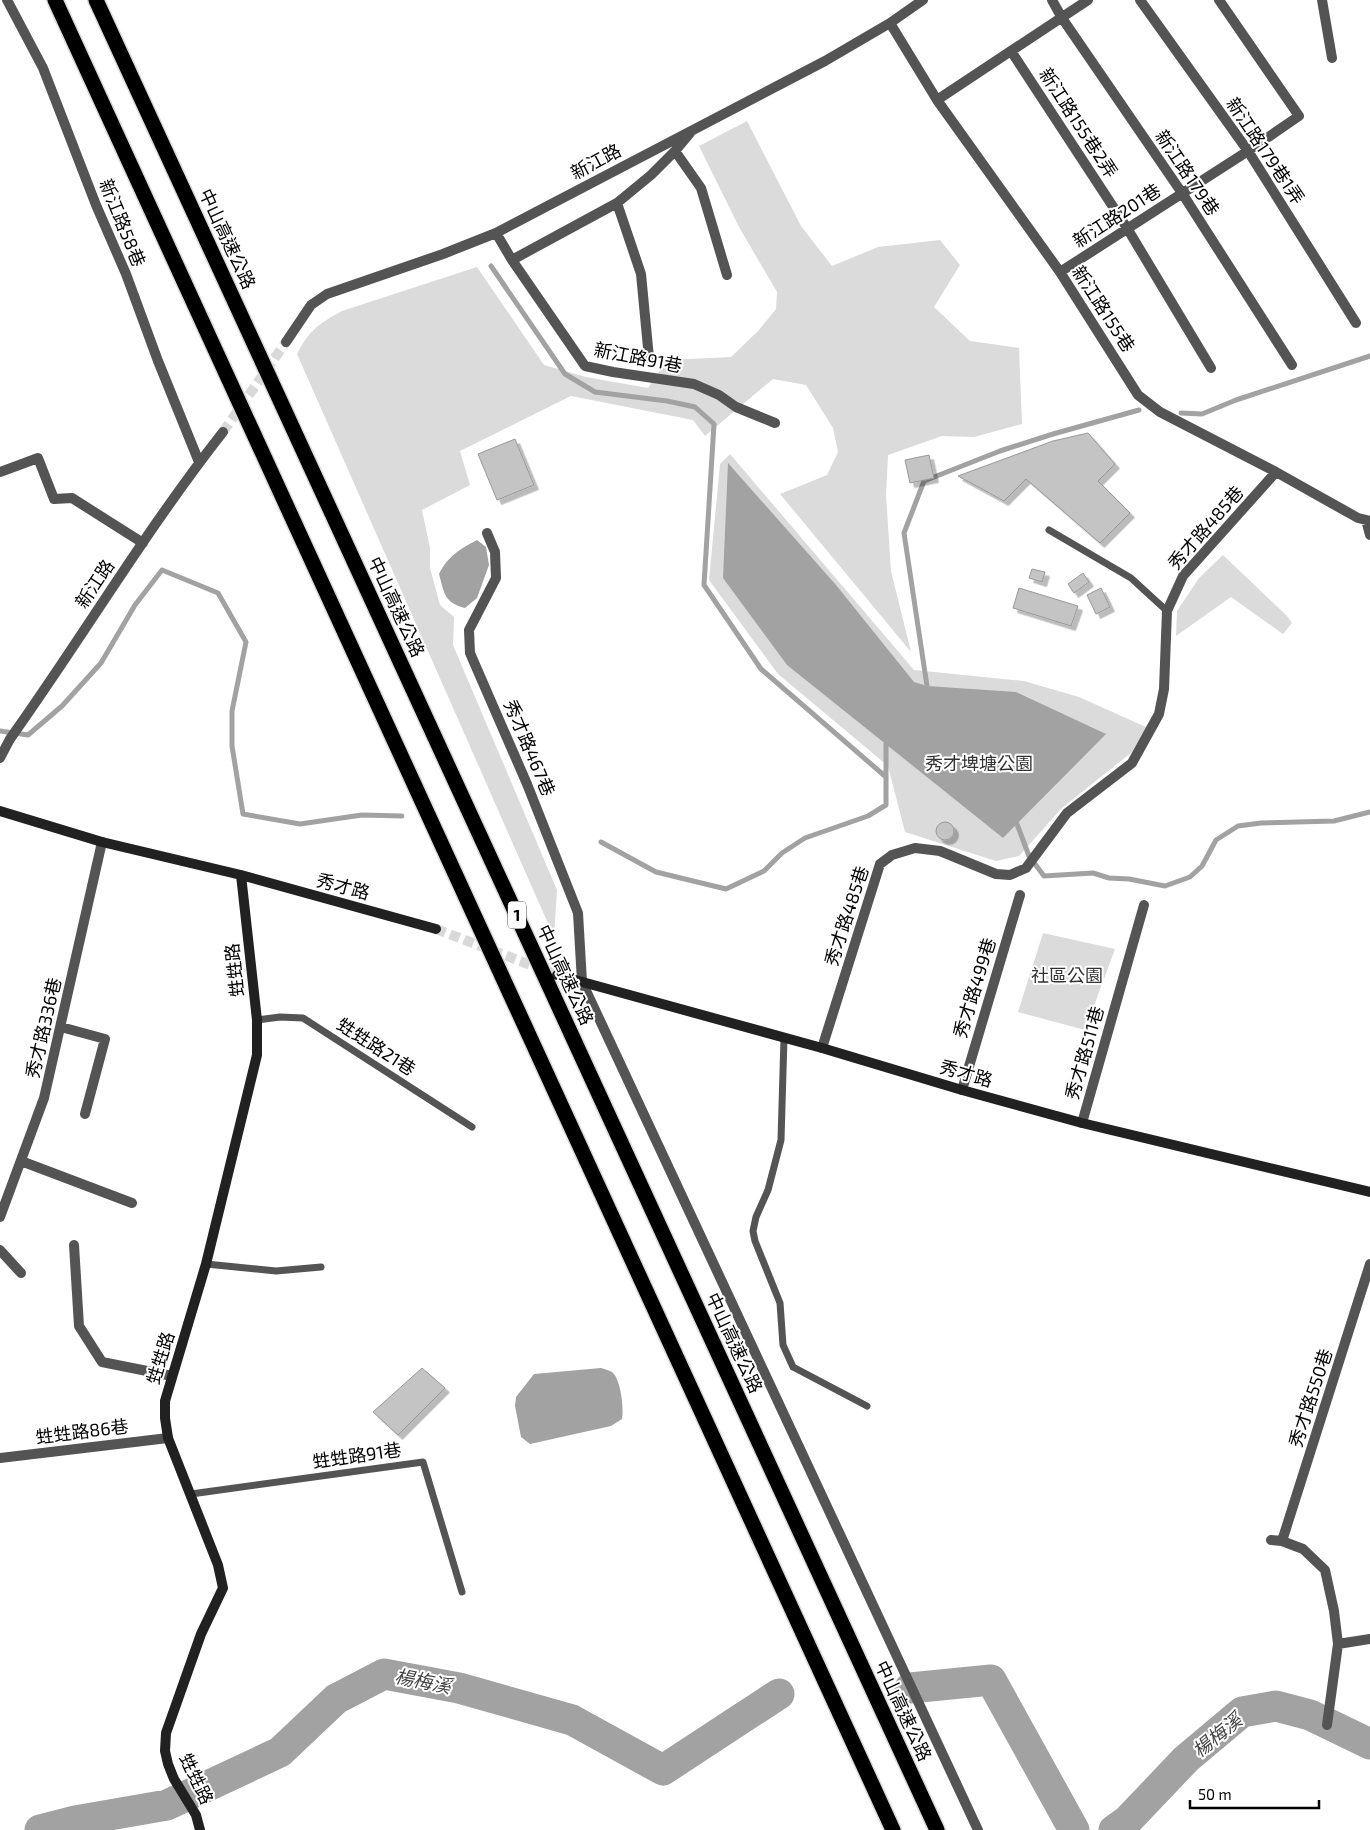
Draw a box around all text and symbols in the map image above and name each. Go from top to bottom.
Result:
street label: 新江路155巷2弄 [1035,63,1123,182]
street label: 新江路179巷1弄 [1222,93,1310,208]
street label: 新江路179巷 [1151,125,1225,219]
street label: 新江路 [567,139,625,184]
street label: 新江路58巷 [95,176,150,270]
street label: 新江路201巷 [1068,179,1164,252]
street label: 中山高速公路 [195,185,261,292]
street label: 新江路155巷 [1068,261,1140,356]
street label: 新江路91巷 [592,338,684,376]
street label: 秀才路485巷 [1163,481,1248,574]
street label: 中山高速公路 [364,553,430,660]
street label: 新江路 [70,555,118,612]
street label: 秀才路467巷 [500,696,560,799]
park label: 秀才埤塘公園 [925,752,1033,774]
street label: 秀才路485巷 [820,863,873,968]
street label: 秀才路 [314,868,372,904]
road number: 1 [508,902,526,928]
street label: 中山高速公路 [533,921,599,1028]
street label: 秀才路499巷 [948,935,1000,1040]
street label: 甡甡路 [220,942,248,998]
park label: 社區公園 [1031,964,1103,986]
street label: 秀才路336巷 [21,975,65,1080]
street label: 秀才路511巷 [1060,1004,1108,1102]
street label: 甡甡路21巷 [333,1013,420,1080]
street label: 秀才路 [937,1055,995,1091]
street label: 中山高速公路 [702,1289,768,1396]
street label: 甡甡路 [142,1329,178,1387]
street label: 秀才路550巷 [1284,1346,1336,1450]
street label: 甡甡路86巷 [34,1414,129,1448]
street label: 甡甡路91巷 [311,1438,403,1472]
street label: 中山高速公路 [871,1657,937,1764]
water label: 楊梅溪 [393,1664,456,1698]
water label: 楊梅溪 [1187,1706,1248,1761]
street label: 甡甡路 [175,1749,219,1808]
scale bar [1190,1778,1319,1810]
text: 50 m [1198,1785,1232,1803]

